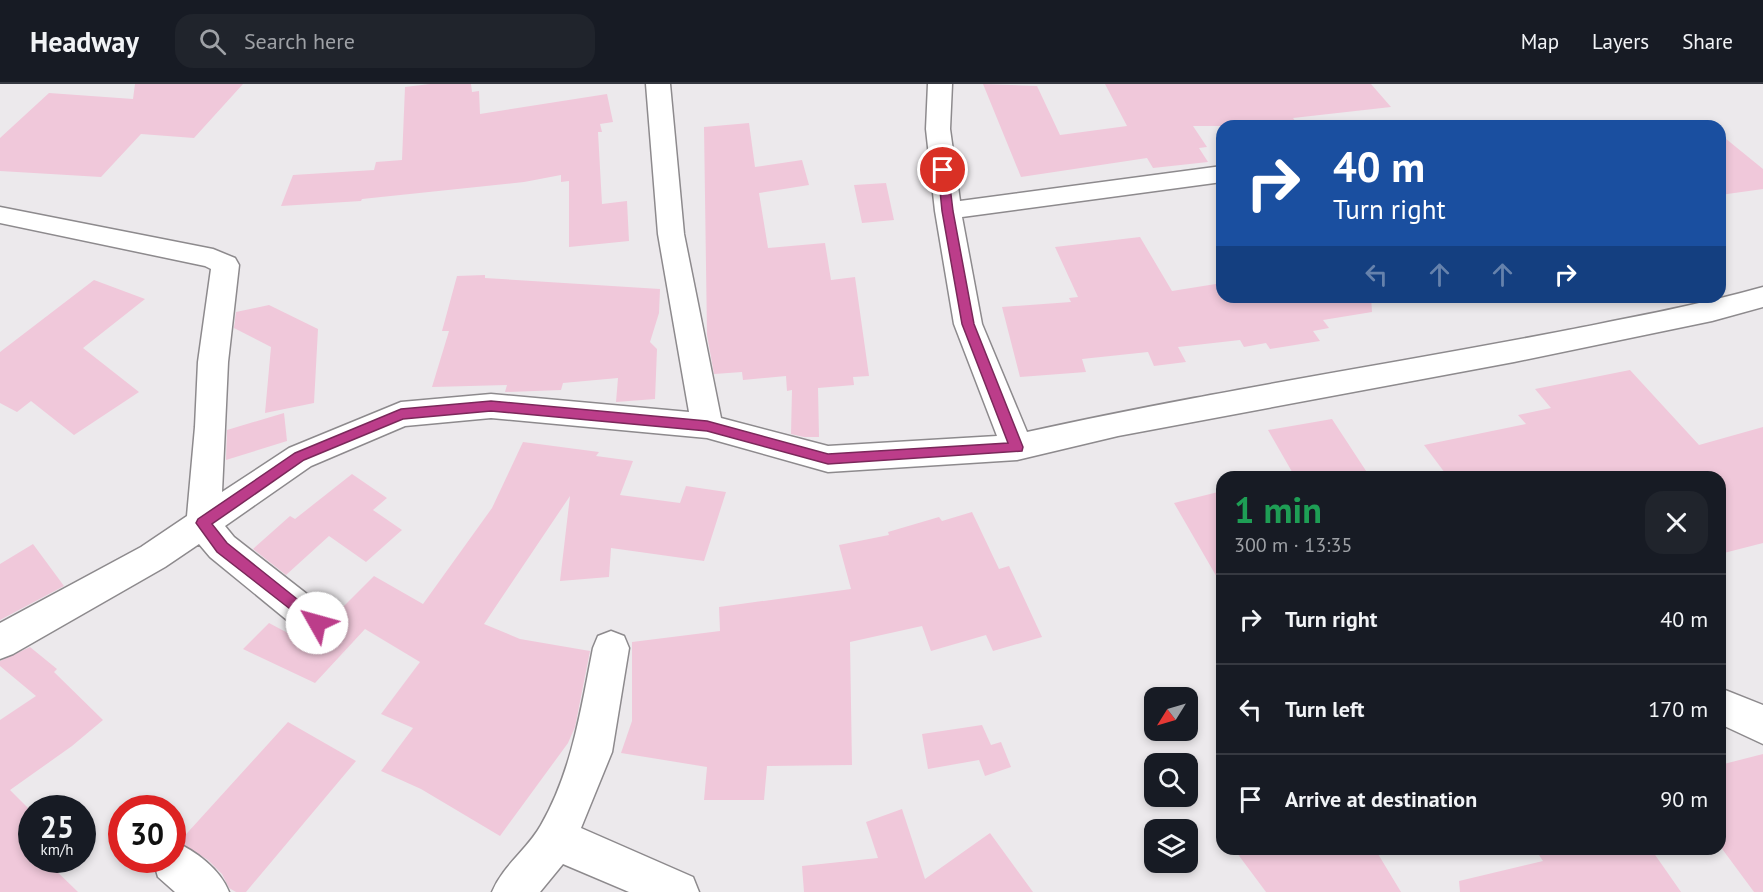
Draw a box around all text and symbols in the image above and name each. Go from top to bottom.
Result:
search box [175,14,595,68]
text: Headway [30,23,139,60]
icon: search [196,25,229,58]
text: Search here [244,27,355,55]
text: Map [1521,28,1559,55]
text: Layers [1592,28,1649,55]
text: Share [1682,28,1733,55]
text: 40 m [1333,139,1425,194]
pin [917,144,968,195]
icon: right [1234,144,1312,222]
icon: arrive [926,153,959,186]
text: Turn right [1333,192,1446,226]
icon: left [1360,258,1393,291]
icon: ahead [1423,258,1456,291]
icon: ahead [1486,258,1519,291]
icon: right [1549,258,1582,291]
text: 1 min [1234,486,1322,533]
button: close [1645,491,1708,554]
text: 300 m · 13:35 [1234,532,1352,558]
position arrow [285,591,349,655]
icon: right [1234,603,1267,636]
text: Turn right [1285,605,1377,633]
text: 40 m [1660,605,1708,633]
north arrow [1144,687,1198,741]
map controls [1144,687,1198,873]
icon: left [1234,693,1267,726]
text: Turn left [1285,695,1365,723]
text: 170 m [1648,695,1708,723]
button: search [1144,753,1198,807]
icon: arrive [1234,783,1267,816]
text: Arrive at destination [1285,785,1477,813]
text: 90 m [1660,785,1708,813]
speed limit sign: 30 [108,795,186,873]
text: 25 [40,807,74,846]
button: layers [1144,819,1198,873]
text: km/h [41,840,73,859]

